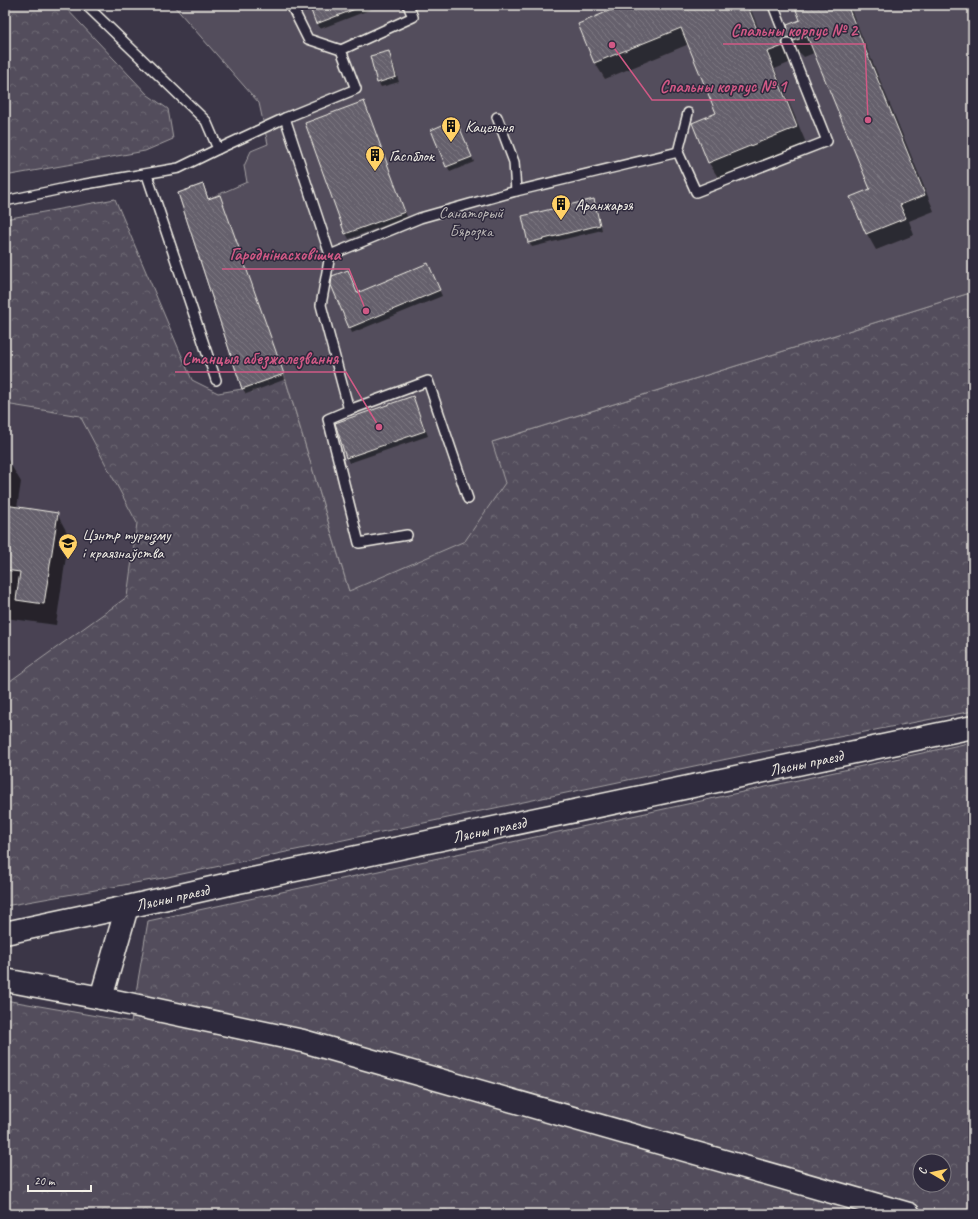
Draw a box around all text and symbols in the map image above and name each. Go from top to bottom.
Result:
callout: Спальны корпус № 2 [723,15,865,44]
text: Спальны корпус № 2 [731,20,859,41]
callout: Спальны корпус № 1 [652,71,795,100]
text: Спальны корпус № 1 [660,76,789,97]
building icon: Кацельня [440,115,462,143]
place label: Кацельня [465,117,514,137]
building icon: Гаспблок [364,144,386,172]
place label: Гаспблок [389,146,435,166]
building icon: Аранжарэя [550,193,572,221]
place label: Аранжарэя [575,195,634,215]
park label: Санаторый Бярозка [439,203,504,241]
callout: Гароднінасховішча [222,240,349,269]
text: Гароднінасховішча [230,244,342,265]
callout: Станцыя абезжалезвання [175,343,346,372]
text: Станцыя абезжалезвання [182,348,339,370]
place label: Цэнтр турызму і краязнаўства [82,525,172,563]
school or university icon: Цэнтр турызму і краязнаўства [57,532,79,560]
street label: Лясны праезд [768,745,846,781]
street label: Лясны праезд [451,812,529,848]
street label: Лясны праезд [134,880,212,916]
north arrow [912,1153,952,1193]
text: С [915,1166,930,1175]
scale bar [28,1167,91,1193]
text: 20 m [34,1173,56,1189]

